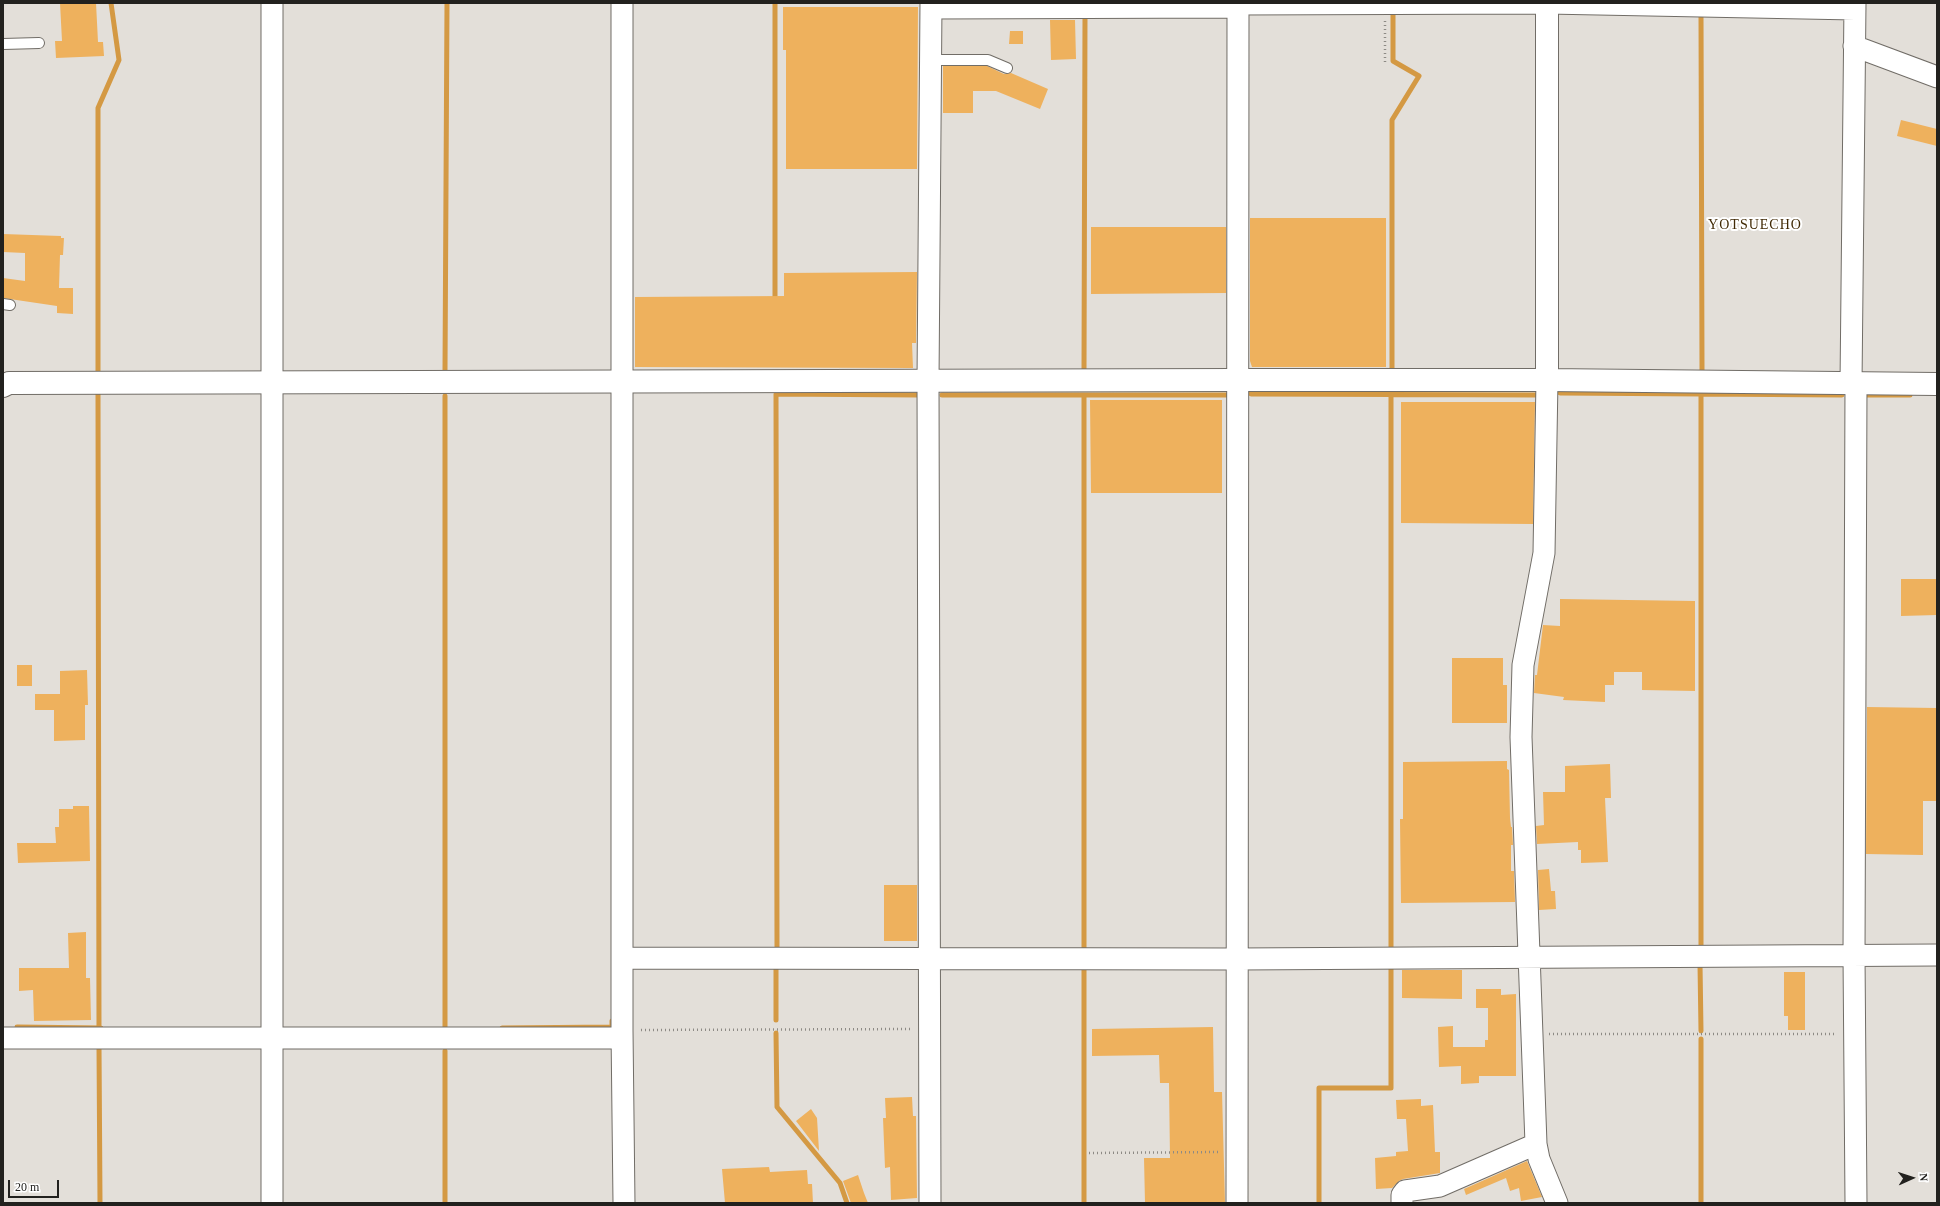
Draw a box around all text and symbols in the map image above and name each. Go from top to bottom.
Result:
district label: YOTSUECHO [1708,217,1802,233]
north arrow [1892,1158,1932,1198]
scale bar [10,1172,61,1198]
text: N [1918,1173,1930,1182]
text: 20 m [15,1180,39,1194]

